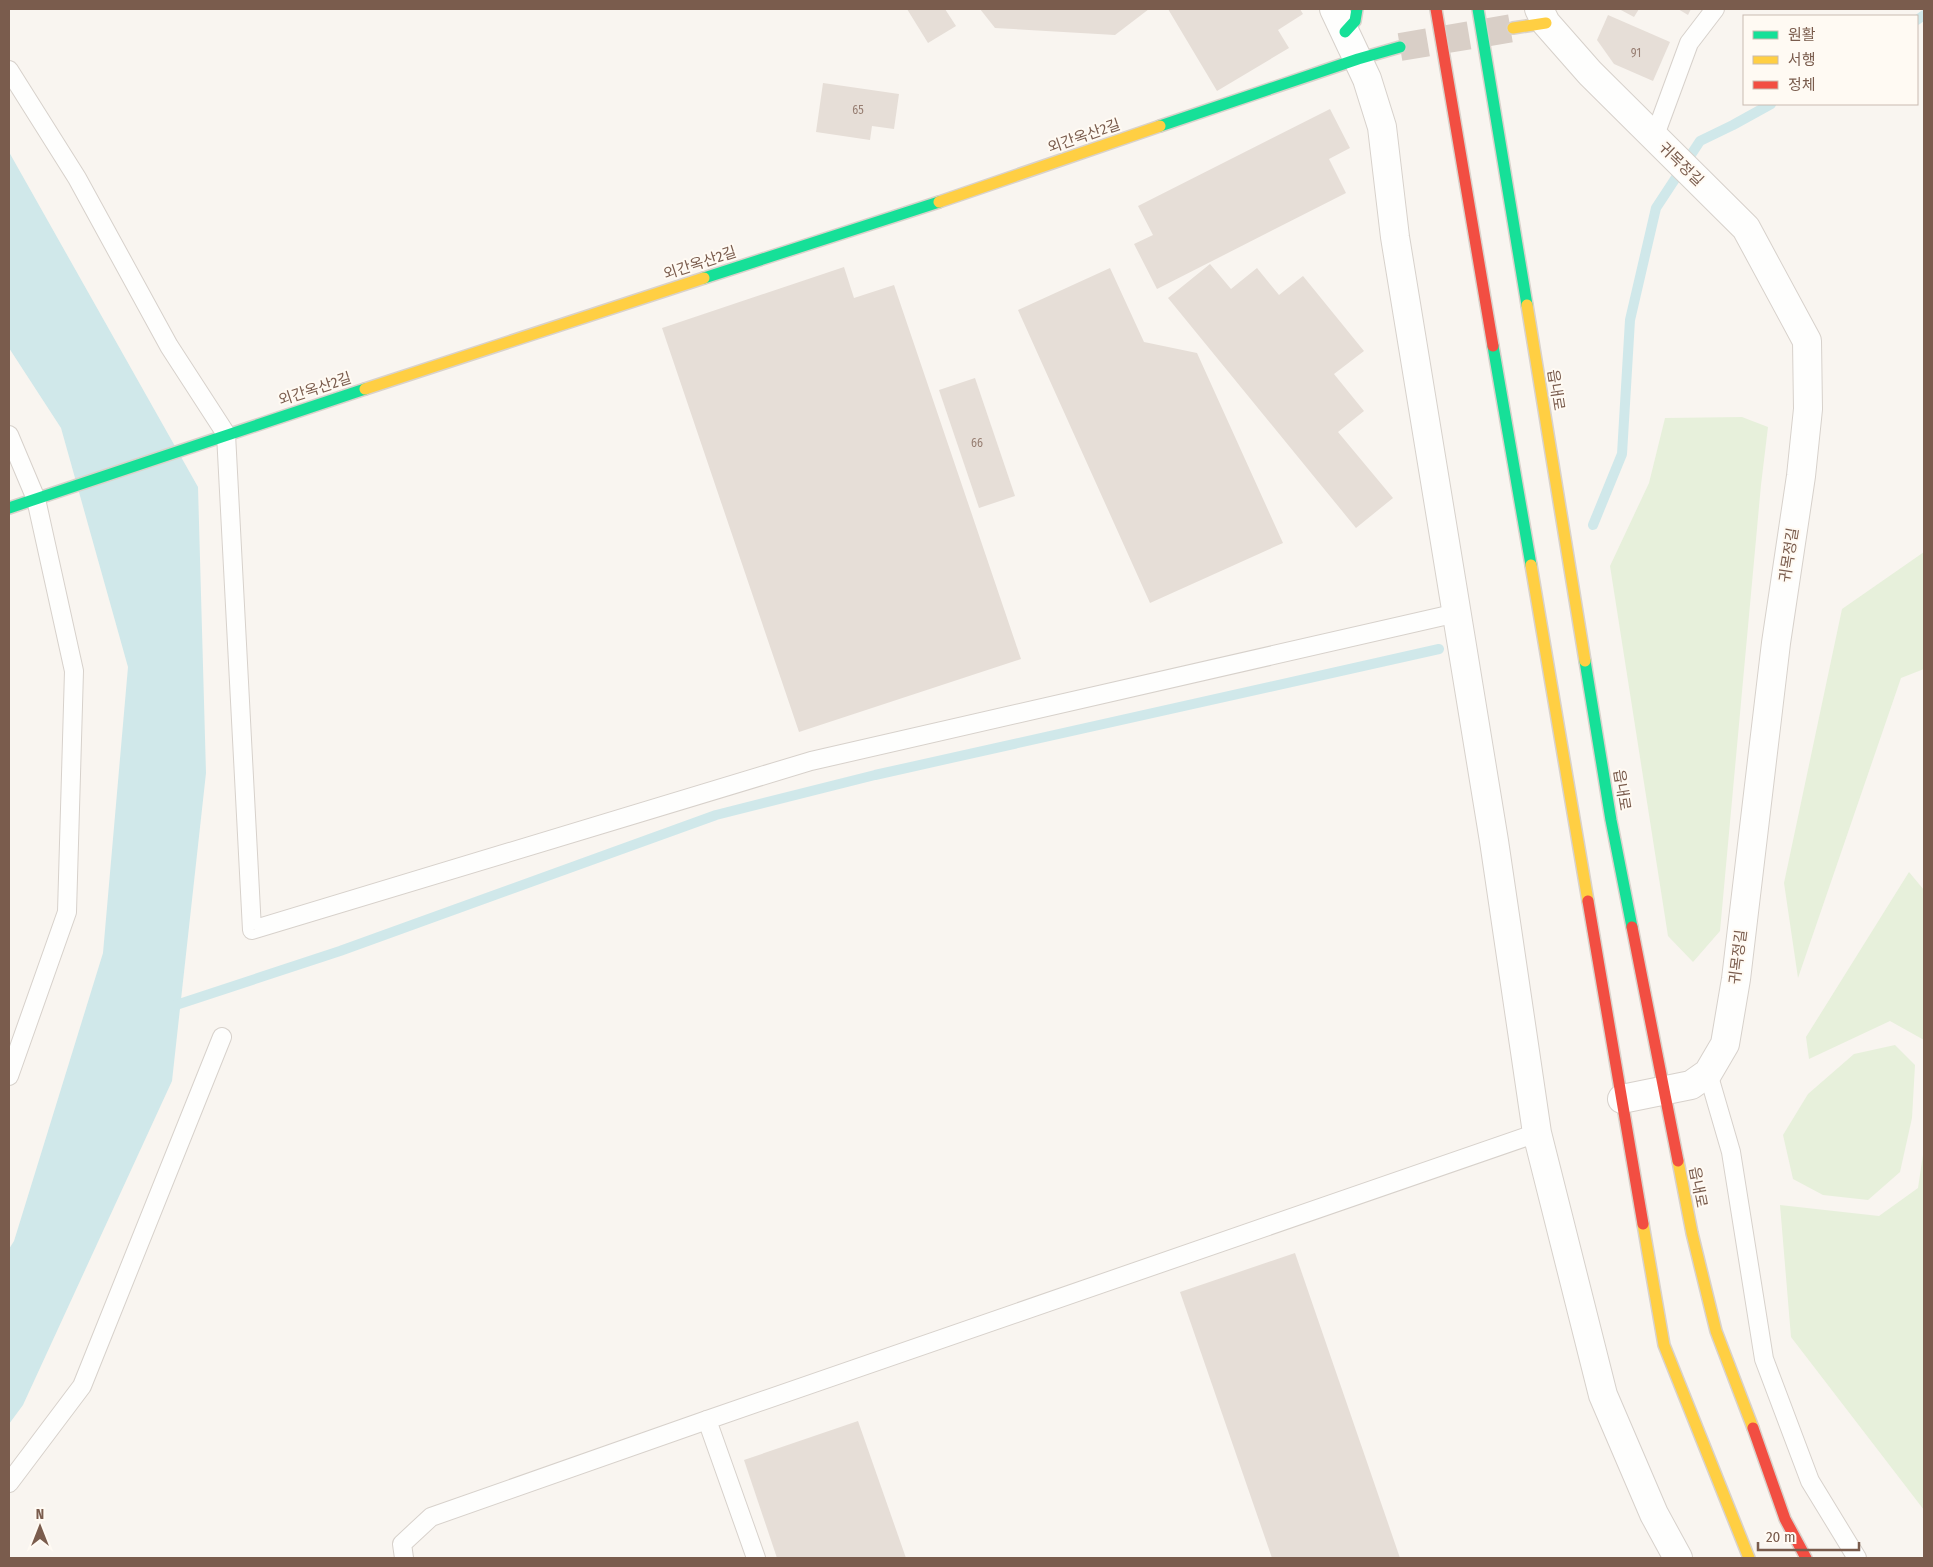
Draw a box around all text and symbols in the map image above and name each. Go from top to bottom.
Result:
legend [1743,15,1918,105]
text: 원활 [1788,26,1816,44]
house number: 91 [1631,46,1641,60]
text: 서행 [1788,51,1816,69]
text: 정체 [1788,76,1816,94]
house number: 65 [852,103,864,117]
street label: 외간옥산2길 [1045,115,1123,157]
street label: 귀목정길 [1655,138,1707,190]
street label: 외간옥산2길 [661,243,739,283]
street label: 읍내로 [1544,368,1568,412]
street label: 외간옥산2길 [276,369,354,409]
house number: 66 [971,436,983,450]
street label: 귀목정길 [1776,526,1802,584]
street label: 읍내로 [1610,768,1634,812]
street label: 귀목정길 [1726,929,1750,985]
street label: 읍내로 [1685,1165,1711,1209]
north arrow [15,1502,65,1552]
text: N [36,1506,44,1523]
scale bar [1758,1520,1859,1552]
text: 20 m [1766,1528,1796,1546]

